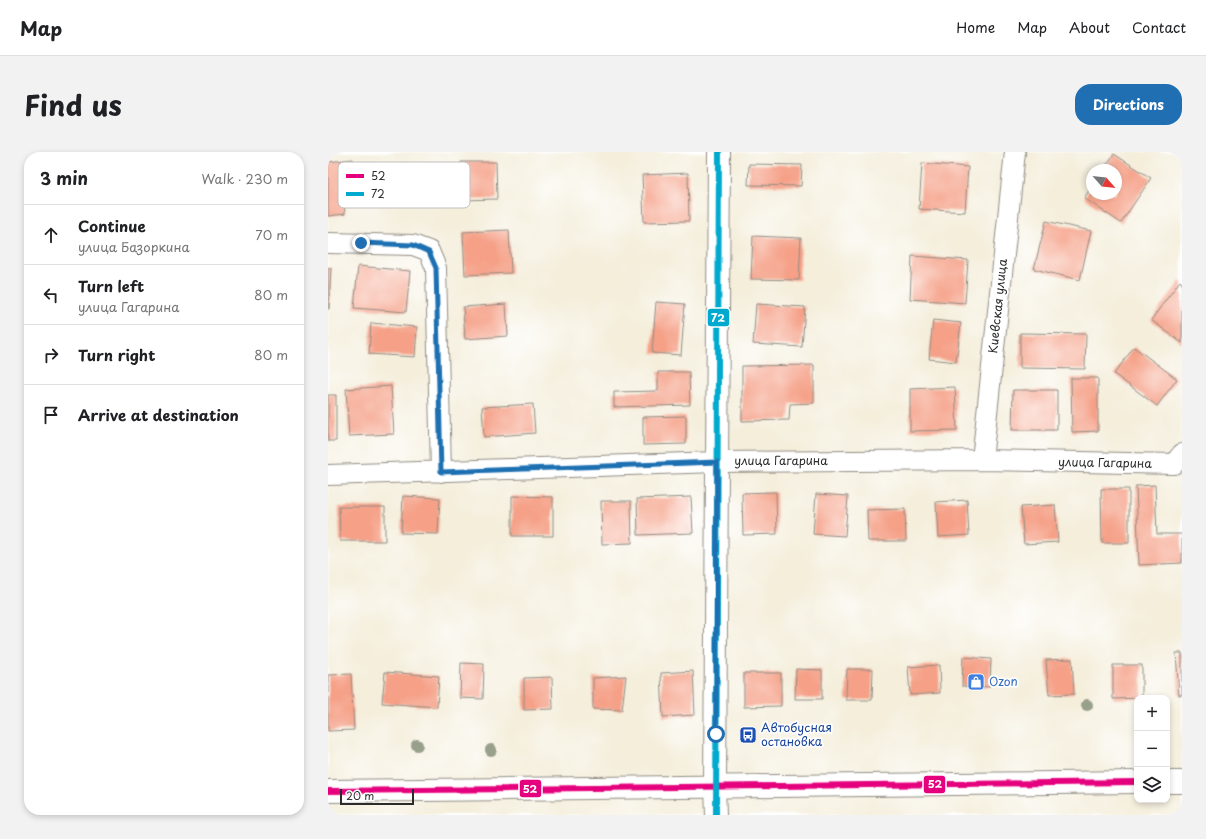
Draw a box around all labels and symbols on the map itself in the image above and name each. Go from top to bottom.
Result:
legend [338,162,470,208]
north arrow [1086,164,1122,200]
text: 52 [371,167,386,184]
text: 72 [371,185,385,202]
route end [352,234,370,252]
street label: Киевская улица [983,257,1011,354]
line badge: 72 [707,308,730,327]
text: 72 [711,309,725,326]
street label: улица Гагарина [734,451,828,469]
street label: улица Гагарина [1058,452,1152,472]
shop icon: Ozon [966,672,986,692]
place label: Ozon [989,672,1018,690]
place label: Автобусная остановка [761,718,832,750]
route start [707,725,725,743]
bus stop icon: Автобусная остановка [738,725,758,745]
line badge: 52 [923,775,946,794]
text: 52 [928,775,942,792]
line badge: 52 [519,779,542,798]
text: 52 [523,780,537,797]
scale bar [340,787,414,806]

